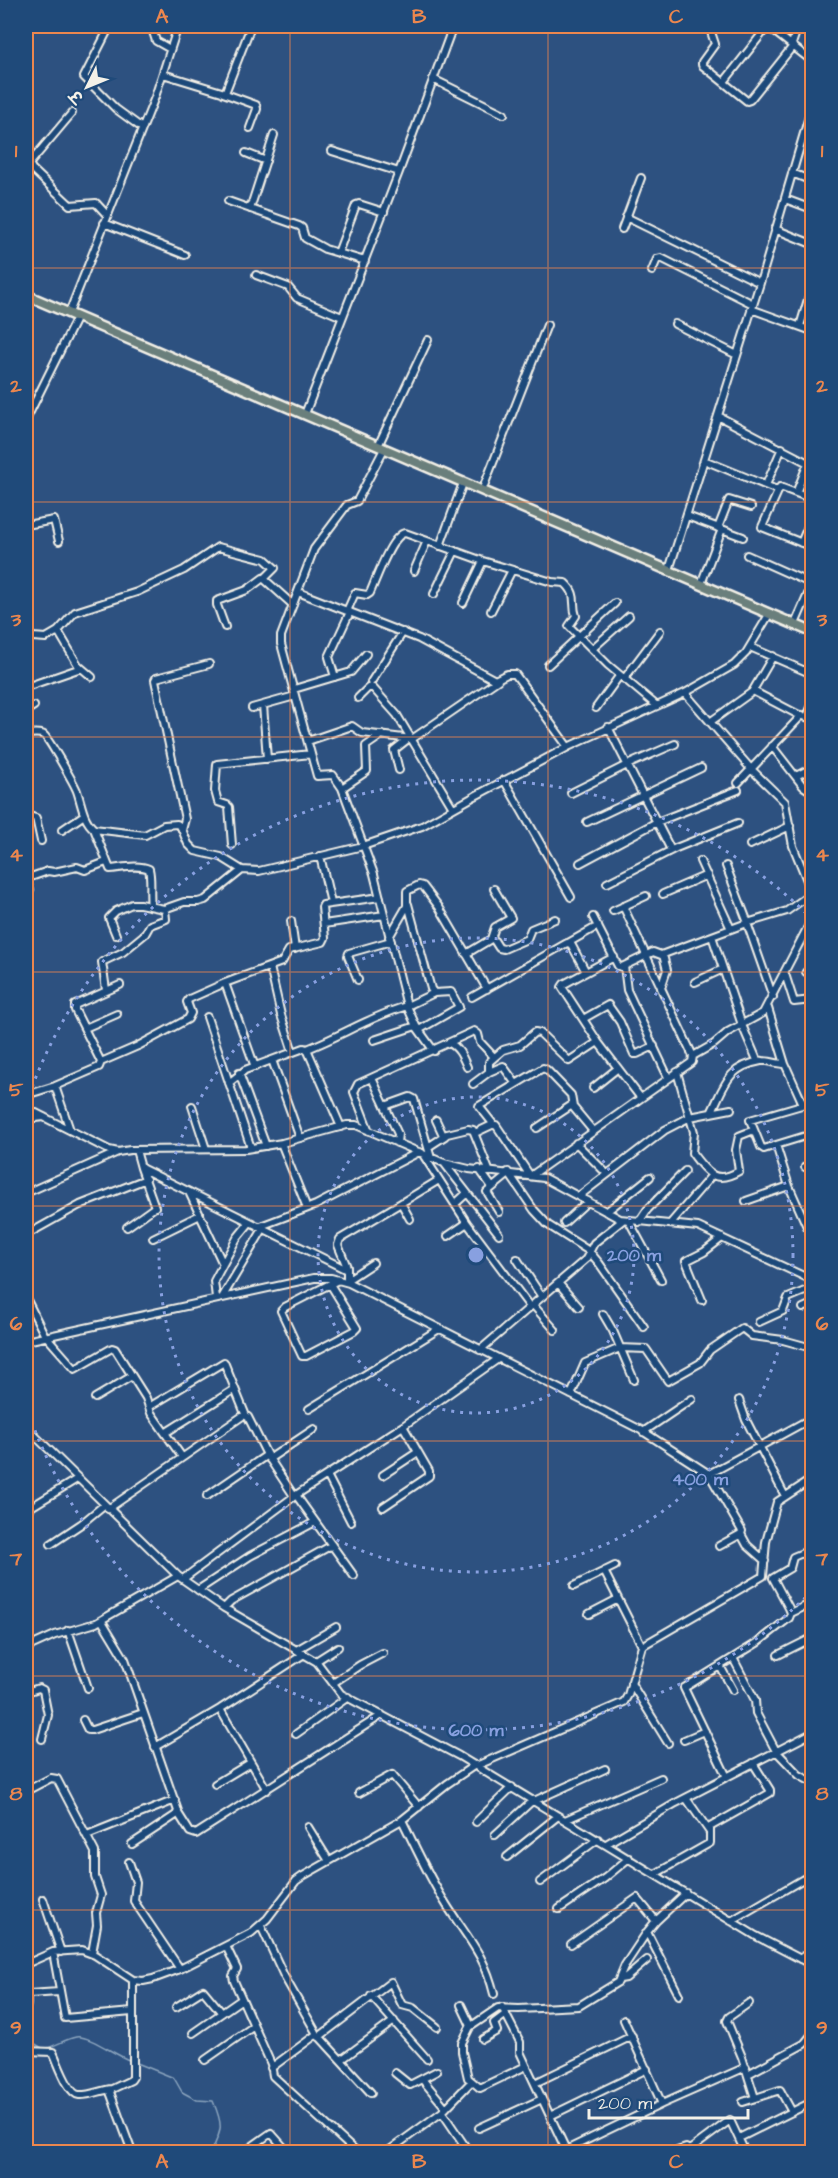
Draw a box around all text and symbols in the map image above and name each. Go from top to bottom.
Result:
text: A [156,3,169,31]
text: B [412,3,427,31]
text: C [669,3,684,31]
north arrow [57,57,117,117]
text: उ [64,84,90,109]
text: 1 [15,137,18,165]
text: 1 [821,137,824,165]
text: 2 [9,372,22,400]
text: 2 [815,372,828,400]
text: 3 [10,606,22,634]
text: 3 [816,606,828,634]
text: 4 [9,841,23,869]
text: 4 [815,841,829,869]
text: 5 [9,1076,24,1104]
text: 5 [815,1076,830,1104]
text: 200 m [606,1243,662,1268]
centre of rings [466,1245,486,1265]
text: 6 [10,1310,23,1338]
text: 6 [816,1310,829,1338]
text: 400 m [672,1467,729,1492]
text: 7 [9,1545,23,1573]
text: 7 [815,1545,829,1573]
text: 600 m [448,1718,505,1743]
text: 8 [10,1780,23,1808]
text: 8 [816,1780,829,1808]
text: 9 [10,2014,22,2042]
text: 9 [816,2014,828,2042]
scale bar [589,2082,748,2120]
text: 200 m [598,2091,652,2116]
text: A [156,2148,169,2176]
text: B [412,2148,427,2176]
text: C [669,2148,684,2176]

